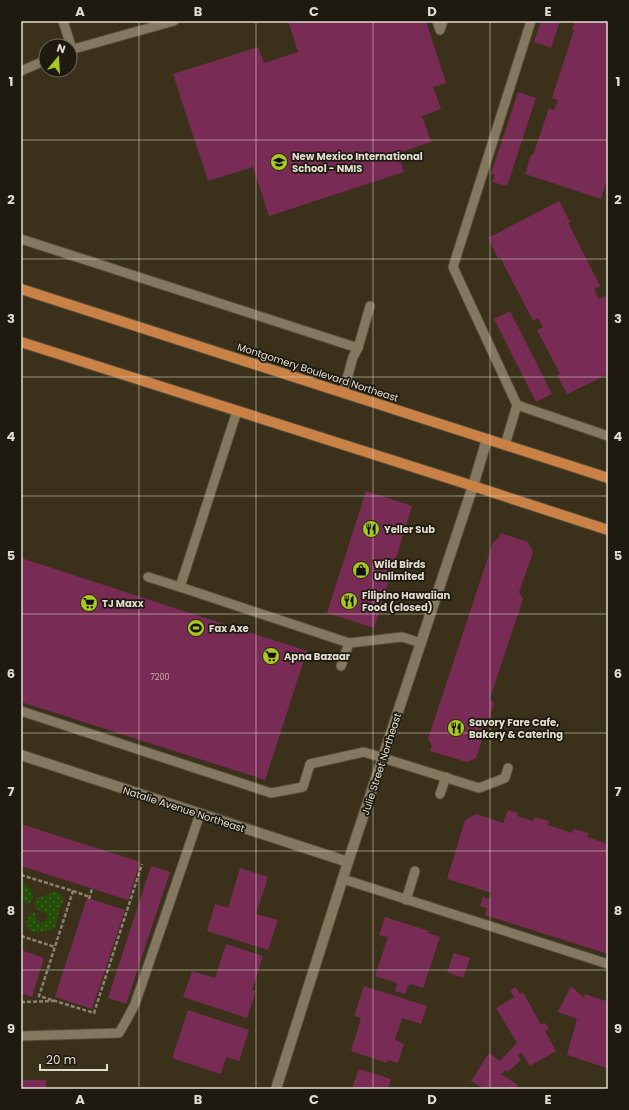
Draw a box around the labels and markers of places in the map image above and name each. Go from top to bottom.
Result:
place label: New Mexico International School - NMIS [292,149,423,176]
school or university icon: New Mexico International School - NMIS [269,152,289,172]
restaurant icon: Yeller Sub [361,519,381,539]
place label: Yeller Sub [384,522,435,537]
place label: Wild Birds Unlimited [374,557,426,584]
shop icon: Wild Birds Unlimited [351,560,371,580]
place label: Filipino Hawaiian Food (closed) [362,588,451,615]
restaurant icon: Filipino Hawaiian Food (closed) [339,591,359,611]
supermarket icon: TJ Maxx [79,593,99,613]
place label: TJ Maxx [102,596,144,611]
sports icon: Fax Axe [186,618,206,638]
place label: Fax Axe [209,621,249,636]
supermarket icon: Apna Bazaar [261,646,281,666]
place label: Apna Bazaar [284,649,351,664]
place label: Savory Fare Cafe, Bakery & Catering [469,715,563,742]
restaurant icon: Savory Fare Cafe, Bakery & Catering [446,718,466,738]

